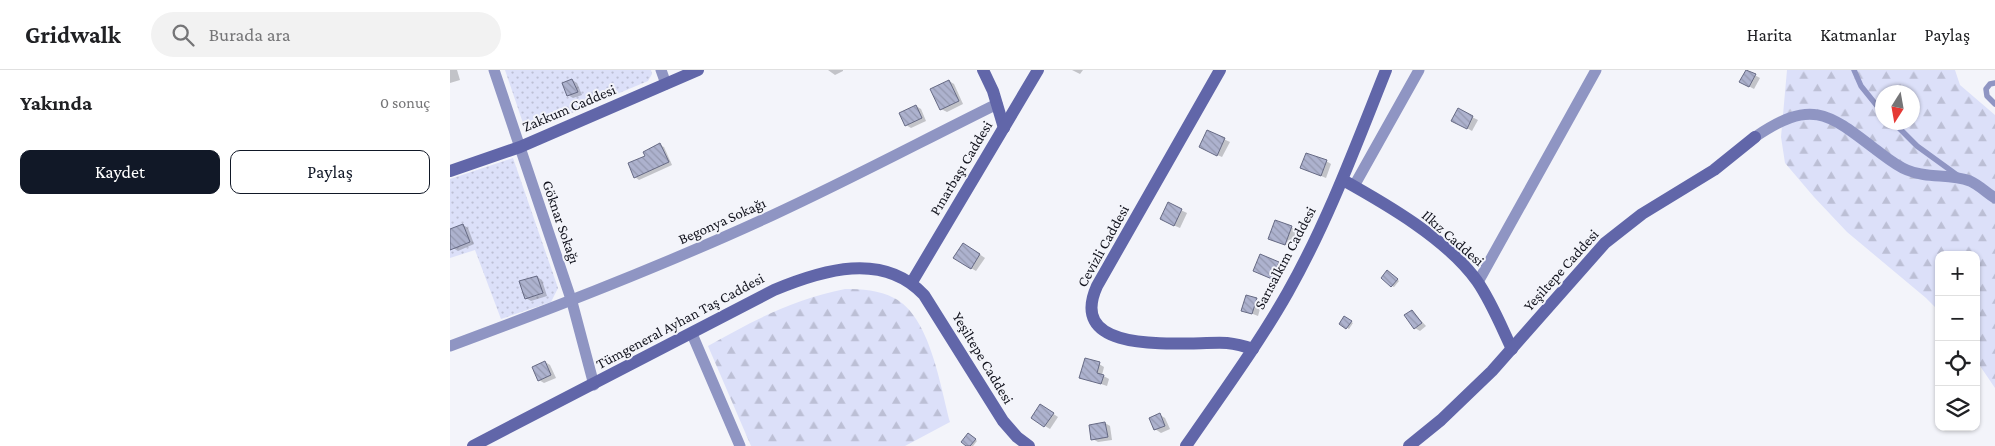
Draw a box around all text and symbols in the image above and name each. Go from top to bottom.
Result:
search box [151,12,501,57]
text: Gridwalk [25,21,121,48]
icon: search [169,21,197,49]
text: Burada ara [209,24,291,45]
text: Harita [1747,25,1792,45]
text: Katmanlar [1820,25,1897,45]
text: Paylaş [1925,25,1970,45]
street label: Zakkum Caddesi [520,81,618,135]
north arrow [1875,85,1920,130]
text: Yakında [20,91,92,115]
text: 0 sonuç [380,94,430,111]
street label: Pınarbaşı Caddesi [927,118,996,218]
button: Kaydet [20,150,220,194]
button: Paylaş [230,150,430,194]
street label: Göknar Sokağı [538,178,583,266]
street label: Begonya Sokağı [676,195,769,248]
street label: Cevizli Caddesi [1074,202,1132,290]
street label: Sarısalkım Caddesi [1251,204,1319,312]
street label: Ilkız Caddesi [1419,207,1487,269]
street label: Yeşiltepe Caddesi [1520,226,1602,315]
map controls [1935,251,1980,431]
button: + [1935,251,1980,296]
street label: Tümgeneral Ayhan Taş Caddesi [593,270,767,373]
button: − [1935,296,1980,341]
street label: Yeşiltepe Caddesi [949,309,1017,407]
button: locate [1935,341,1980,386]
button: layers [1935,386,1980,431]

